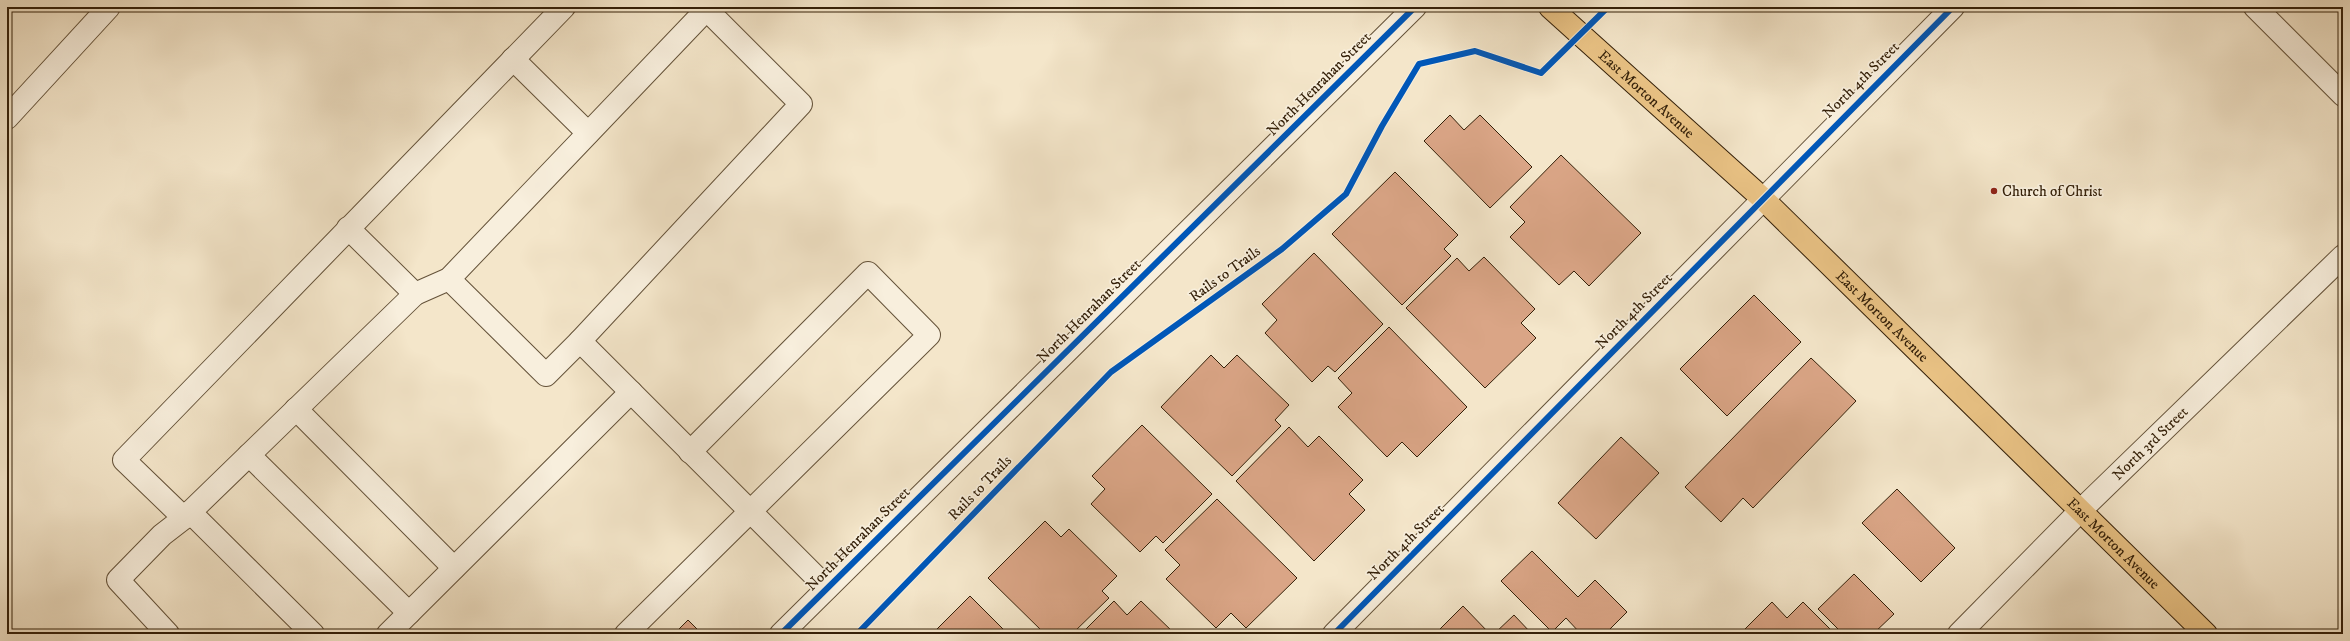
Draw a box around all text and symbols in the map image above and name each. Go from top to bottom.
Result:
street label: North Henrahan Street [1263,28,1375,140]
street label: North 4th Street [1819,38,1903,122]
street label: East Morton Avenue [1595,46,1699,142]
place label: Church of Christ [2002,182,2103,201]
marker: Church of Christ [1989,186,1999,196]
street label: Rails to Trails [1186,242,1264,306]
street label: North Henrahan Street [1033,255,1145,367]
street label: East Morton Avenue [1832,266,1933,366]
street label: North 4th Street [1592,269,1676,353]
street label: North 3rd Street [2108,402,2192,484]
street label: Rails to Trails [944,451,1016,525]
street label: North Henrahan Street [802,483,914,595]
street label: East Morton Avenue [2063,493,2164,593]
street label: North 4th Street [1364,500,1448,584]

